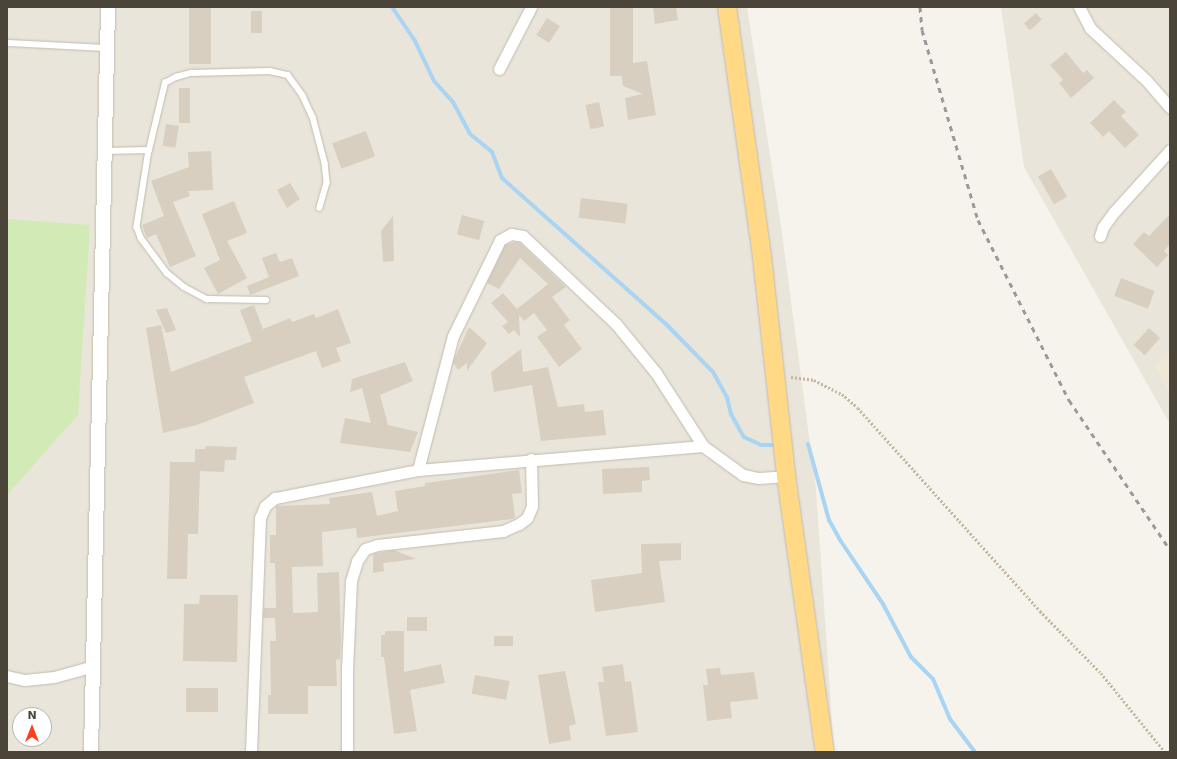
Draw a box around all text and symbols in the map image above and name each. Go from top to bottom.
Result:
north arrow [12,707,52,747]
text: N [27,709,37,722]

